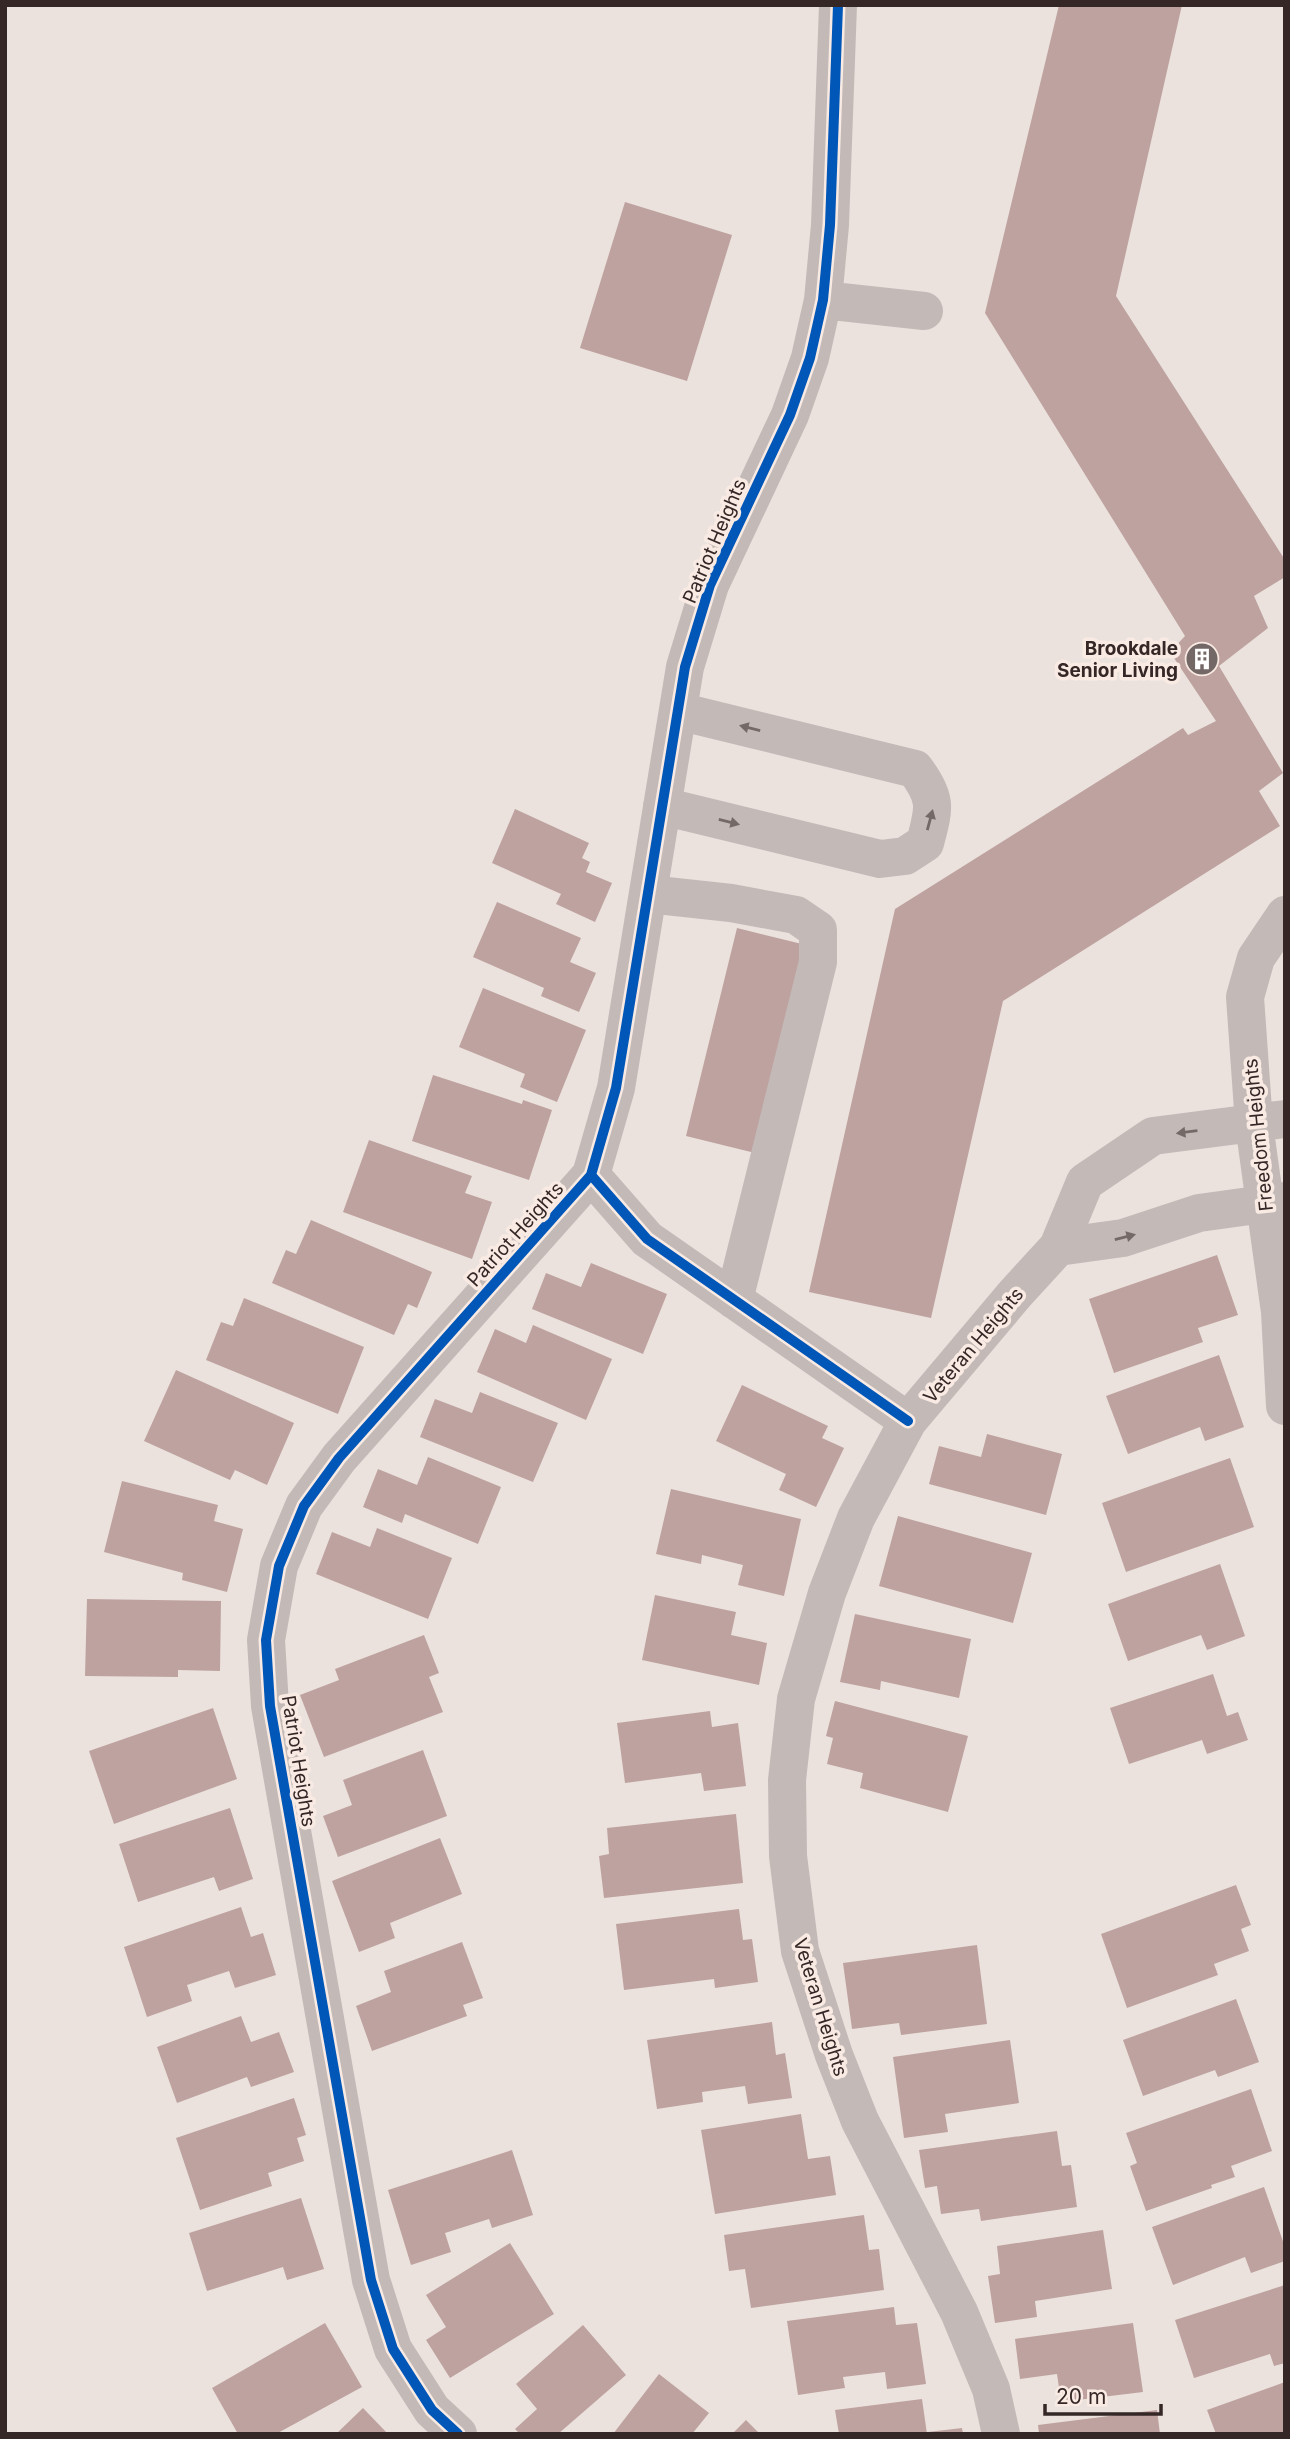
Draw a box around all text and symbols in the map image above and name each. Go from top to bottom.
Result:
street label: Patriot Heights [678,476,751,607]
place label: Brookdale Senior Living [1057,637,1178,682]
building icon: Brookdale Senior Living [1183,640,1221,678]
one-way arrow [739,722,761,733]
one-way arrow [925,809,936,831]
one-way arrow [718,817,740,828]
street label: Freedom Heights [1239,1057,1278,1212]
one-way arrow [1175,1127,1197,1138]
street label: Patriot Heights [462,1177,568,1291]
one-way arrow [1114,1231,1136,1242]
street label: Veteran Heights [918,1283,1028,1408]
street label: Patriot Heights [277,1694,320,1828]
street label: Veteran Heights [789,1935,852,2079]
scale bar [1045,2372,1160,2416]
text: 20 m [1056,2384,1106,2409]

